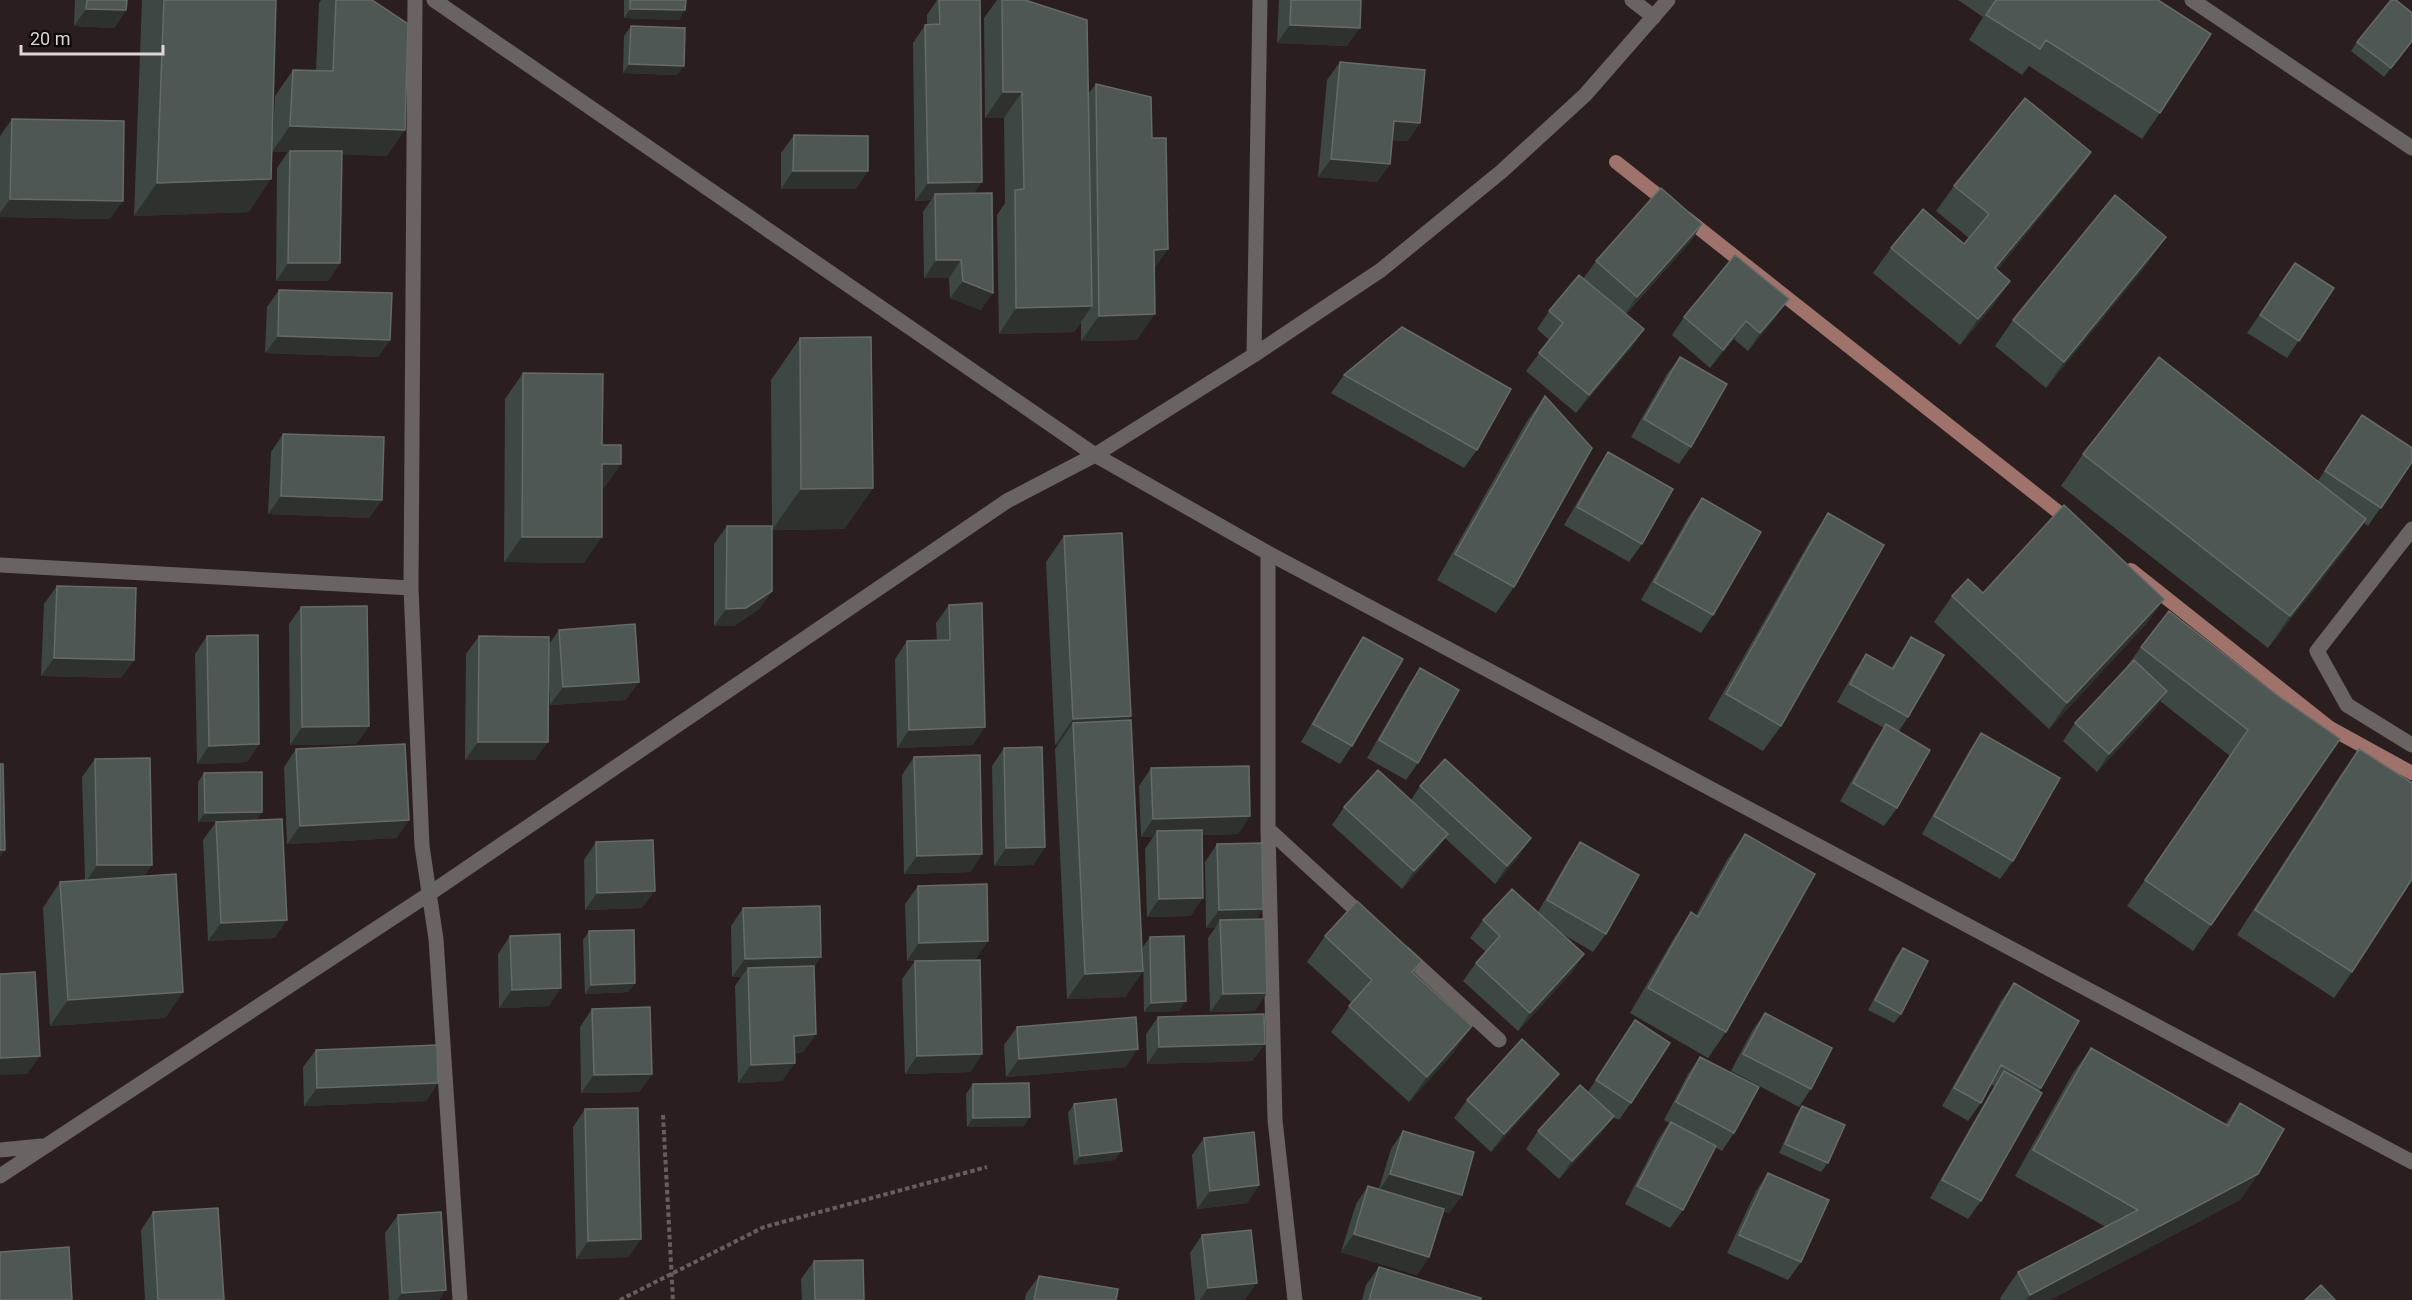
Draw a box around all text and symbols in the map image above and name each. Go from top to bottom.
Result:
scale bar [21,18,164,56]
text: 20 m [30,28,70,49]

